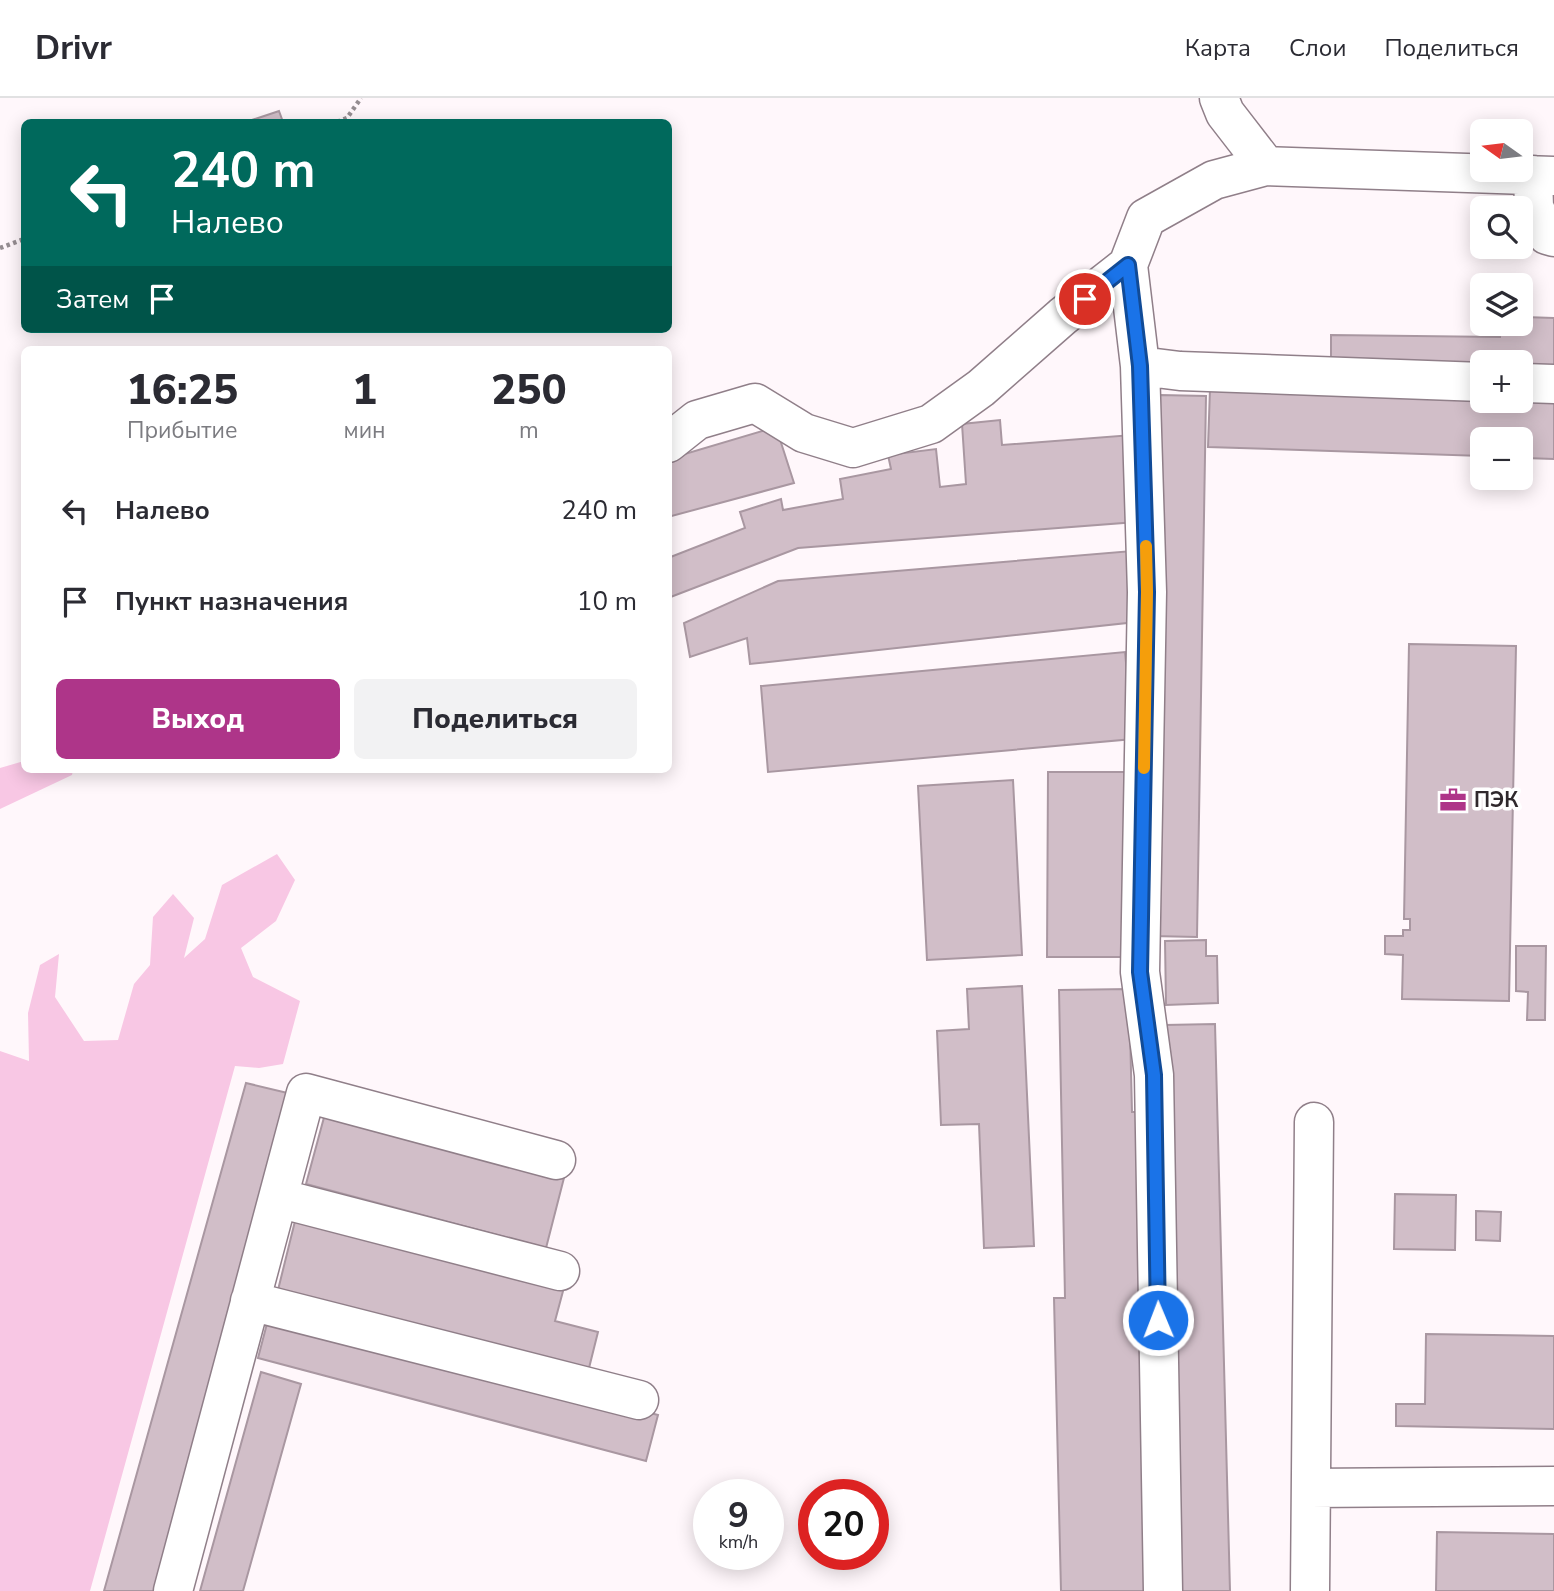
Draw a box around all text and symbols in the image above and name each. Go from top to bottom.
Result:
text: Drivr [35,26,112,71]
text: Карта [1185,32,1251,64]
text: Слои [1289,32,1346,64]
text: Поделиться [1384,32,1519,64]
north arrow [1470,119,1533,182]
map controls [1470,119,1533,490]
text: 240 m [171,137,315,204]
icon: left [56,147,147,238]
button: search [1470,196,1533,259]
text: Налево [171,201,284,244]
pin [1055,269,1115,329]
button: layers [1470,273,1533,336]
icon: arrive [143,280,181,318]
icon: arrive [1066,280,1104,318]
text: Затем [56,282,129,317]
button: + [1470,350,1533,413]
text: 16:25 [126,362,238,419]
text: 1 [352,362,377,419]
text: 250 [491,362,567,419]
text: Прибытие [127,415,237,446]
text: мин [344,415,386,446]
text: m [519,415,539,446]
button: − [1470,427,1533,490]
icon: left [56,492,94,530]
text: Налево [115,493,210,528]
text: 240 m [561,493,637,528]
icon: arrive [56,583,94,621]
text: Пункт назначения [115,584,348,619]
text: 10 m [577,584,637,619]
button: Выход [56,679,340,759]
button: Поделиться [354,679,637,759]
office icon: ПЭК [1438,785,1468,815]
place label: ПЭК [1474,786,1519,814]
position arrow [1121,1283,1195,1357]
speed limit sign: 20 [798,1479,889,1570]
text: 9 [728,1492,749,1539]
text: km/h [719,1530,758,1554]

